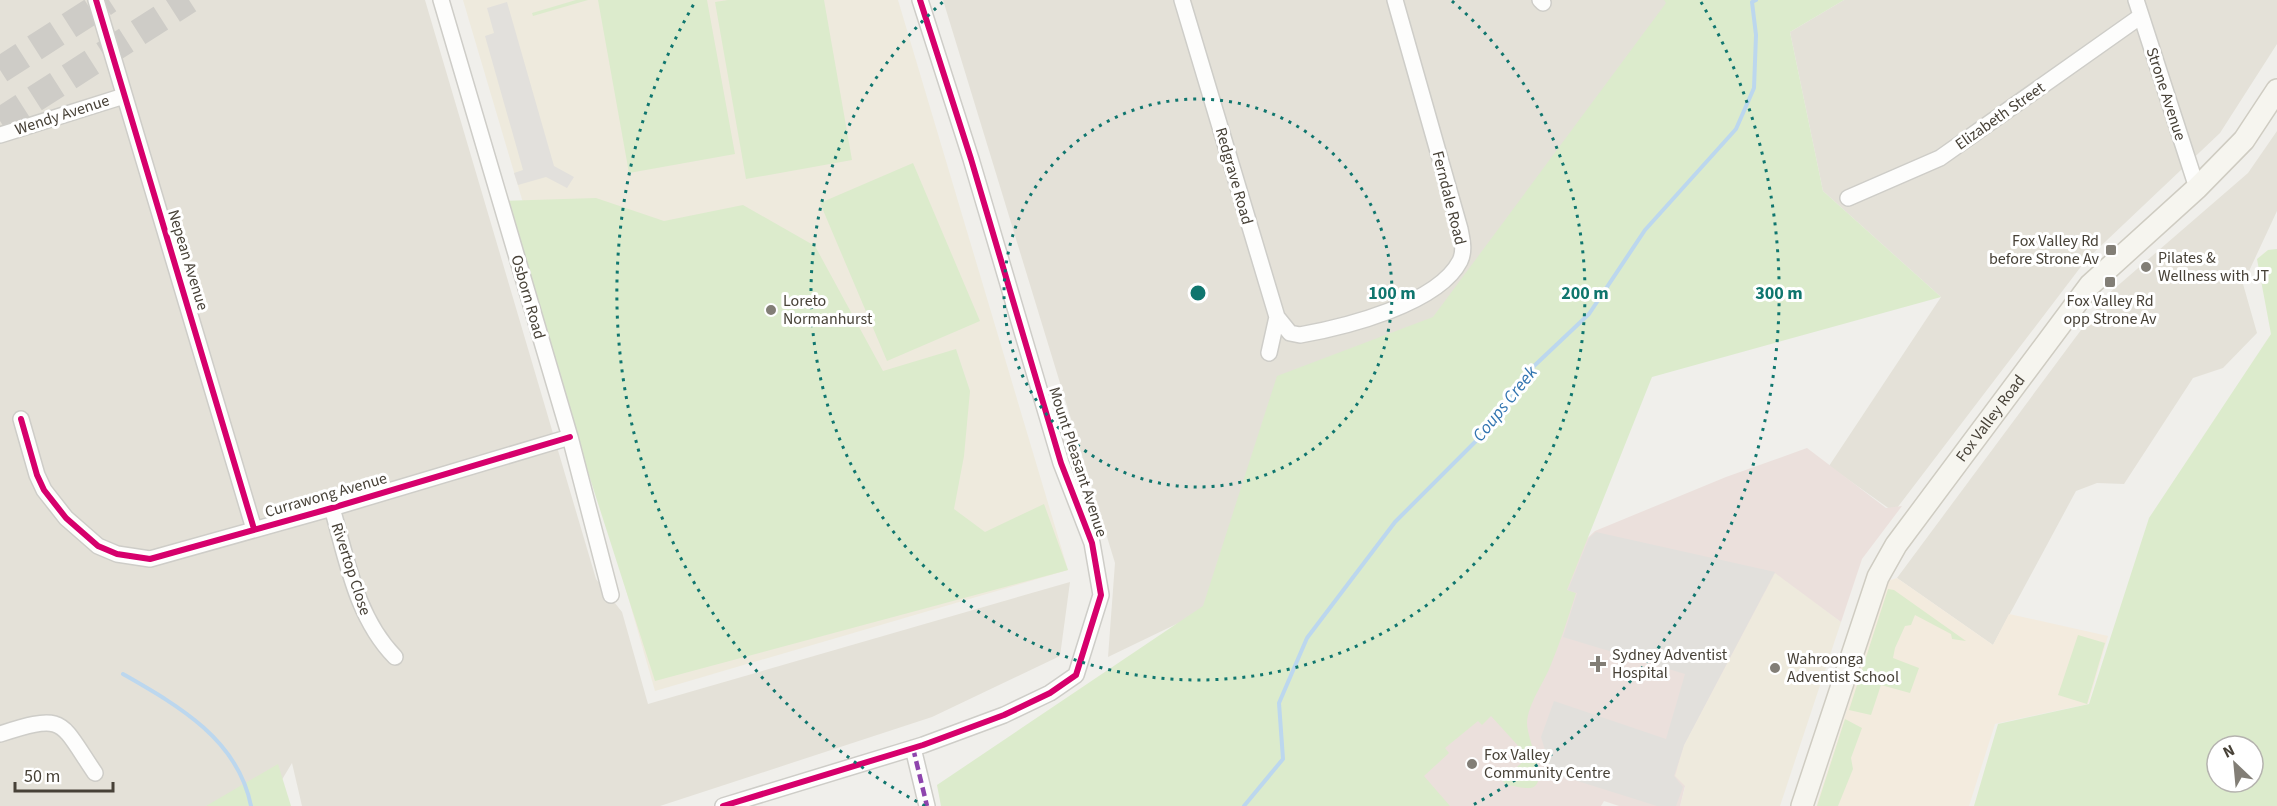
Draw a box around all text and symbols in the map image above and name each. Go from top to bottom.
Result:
street label: Strone Avenue [2141,45,2191,144]
street label: Elizabeth Street [1951,77,2050,155]
street label: Wendy Avenue [12,89,112,141]
street label: Redgrave Road [1210,125,1258,227]
street label: Ferndale Road [1427,149,1471,247]
street label: Nepean Avenue [162,207,214,313]
place label: Fox Valley Rd before Strone Av [1989,230,2100,270]
marker: Fox Valley Rd before Strone Av [2104,243,2118,257]
place label: Pilates & Wellness with JT [2158,247,2269,287]
street label: Osborn Road [505,252,551,342]
marker: Pilates & Wellness with JT [2139,260,2153,274]
marker: Fox Valley Rd opp Strone Av [2103,275,2117,289]
text: 100 m [1368,281,1416,306]
text: 200 m [1561,281,1609,306]
text: 300 m [1755,281,1803,306]
centre of rings [1188,283,1208,303]
place label: Loreto Normanhurst [783,290,873,330]
place label: Fox Valley Rd opp Strone Av [2063,290,2157,330]
marker: Loreto Normanhurst [764,303,778,317]
water label: Coups Creek [1467,361,1544,447]
street label: Fox Valley Road [1951,370,2030,466]
street label: Mount Pleasant Avenue [1043,384,1113,540]
street label: Currawong Avenue [262,467,390,523]
street label: Rivertop Close [326,520,376,618]
place label: Sydney Adventist Hospital [1612,644,1728,684]
place label: Wahroonga Adventist School [1787,648,1899,688]
marker: Sydney Adventist Hospital [1589,655,1607,673]
marker: Wahroonga Adventist School [1768,661,1782,675]
north arrow [2205,734,2265,794]
text: N [2219,739,2238,764]
place label: Fox Valley Community Centre [1484,744,1610,784]
scale bar [15,755,112,793]
marker: Fox Valley Community Centre [1465,757,1479,771]
text: 50 m [24,764,60,789]

